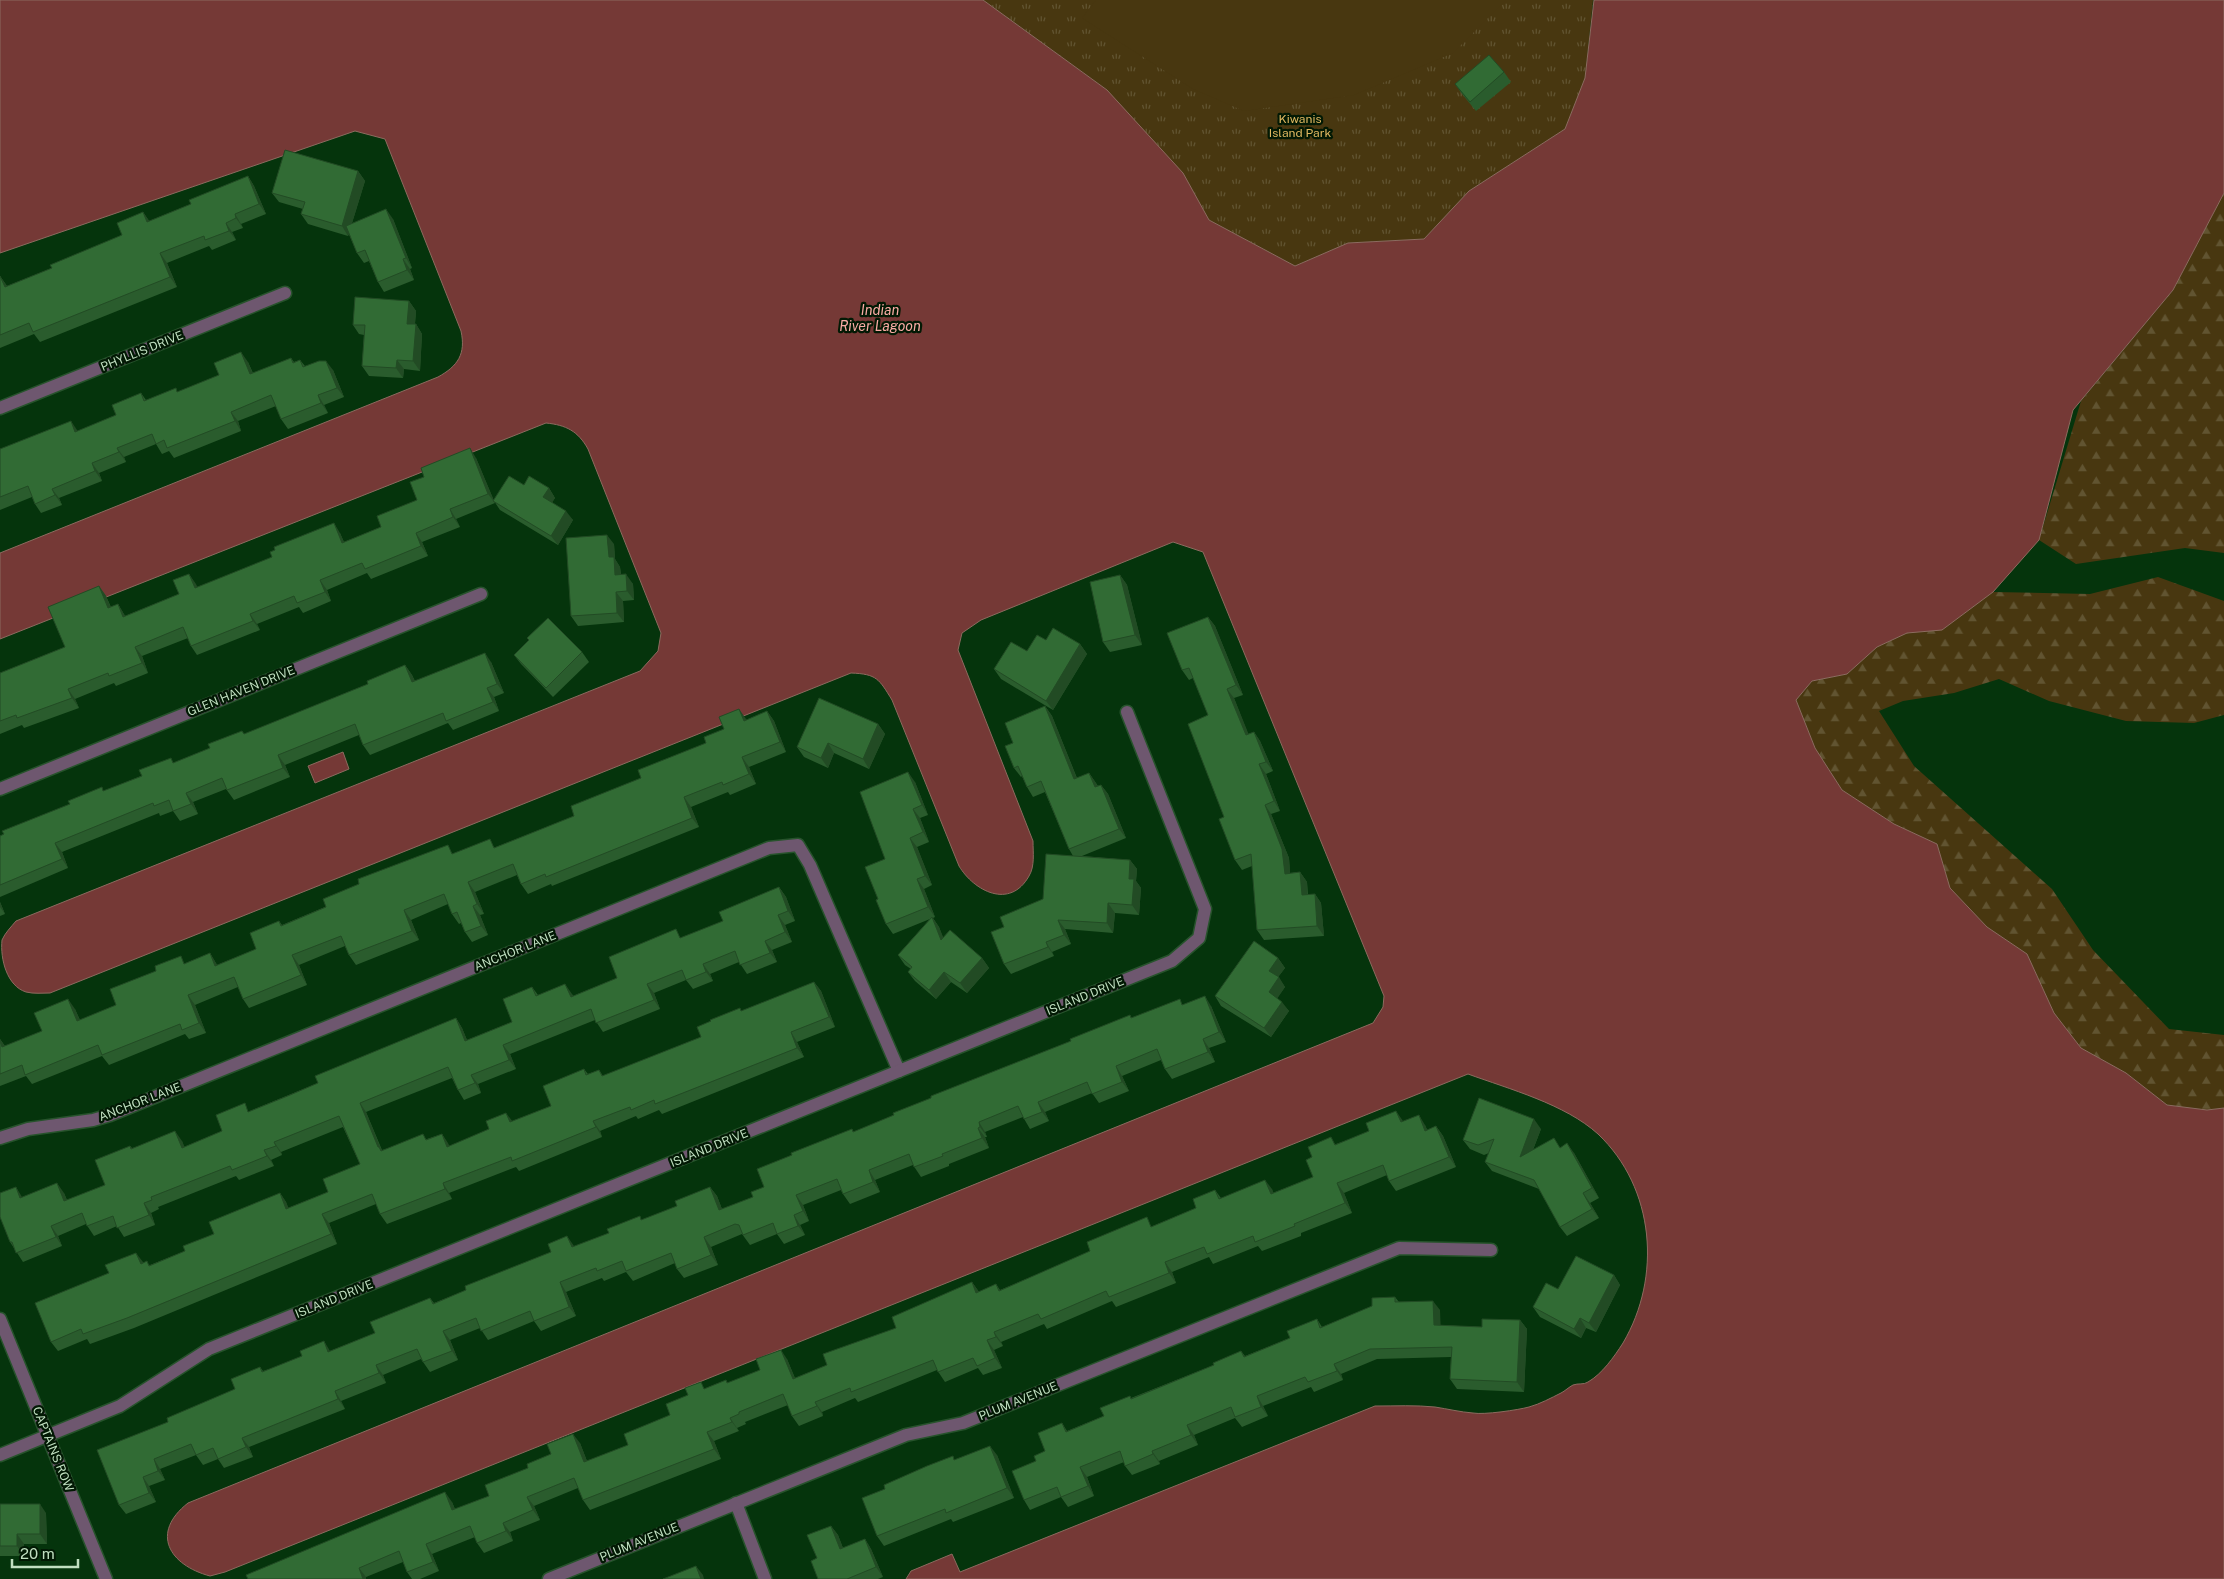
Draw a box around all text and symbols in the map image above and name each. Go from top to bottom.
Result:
park label: Kiwanis Island Park [1269,112,1331,140]
water label: Indian River Lagoon [839,302,921,334]
street label: PHYLLIS DRIVE [99,328,185,374]
street label: GLEN HAVEN DRIVE [185,663,297,719]
street label: ANCHOR LANE [472,928,558,974]
street label: ISLAND DRIVE [1044,974,1126,1018]
street label: ANCHOR LANE [97,1080,183,1124]
street label: ISLAND DRIVE [668,1126,750,1170]
street label: ISLAND DRIVE [293,1277,375,1321]
street label: PLUM AVENUE [977,1379,1059,1423]
street label: CAPTAINS ROW [30,1405,77,1494]
street label: PLUM AVENUE [598,1520,680,1564]
scale bar [12,1536,79,1568]
text: 20 m [20,1545,55,1562]

